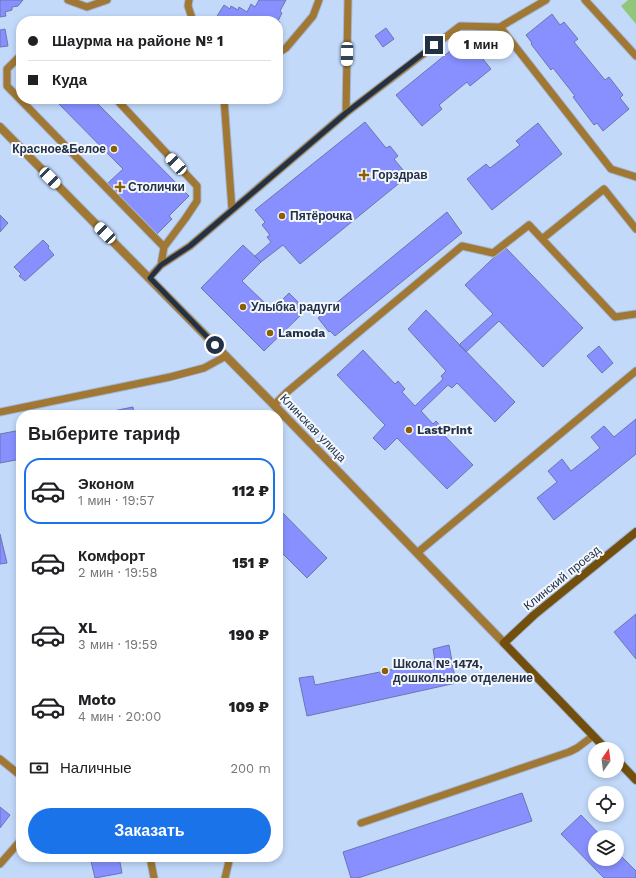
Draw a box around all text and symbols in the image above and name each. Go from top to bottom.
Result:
callout: 1 мин [448,31,514,59]
text: Шаурма на районе № 1 [52,32,223,50]
route end [425,36,443,54]
text: 1 мин [464,37,498,52]
car [341,42,353,66]
text: Куда [52,71,87,89]
place label: Красное&Белое [12,142,106,156]
marker: Красное&Белое [109,144,119,154]
car [163,151,189,177]
car [37,165,63,191]
place label: Горздрав [372,168,428,182]
marker: Горздрав [359,170,369,180]
place label: Столички [128,180,185,194]
marker: Столички [115,182,125,192]
place label: Пятёрочка [290,209,353,223]
marker: Пятёрочка [277,211,287,221]
car [92,220,118,246]
place label: Улыбка радуги [251,300,340,314]
marker: Улыбка радуги [238,302,248,312]
place label: Lamoda [278,326,325,340]
marker: Lamoda [265,328,275,338]
route start [206,336,224,354]
street label: Клинская улица [277,391,349,465]
text: Выберите тариф [28,423,180,444]
place label: LastPrint [417,423,473,437]
marker: LastPrint [404,425,414,435]
icon: car [30,473,66,509]
text: Эконом [78,475,134,493]
text: 112 ₽ [232,482,269,500]
text: 1 мин · 19:57 [78,493,154,508]
street label: Клинский проезд [521,543,603,613]
icon: car [30,545,66,581]
text: Комфорт [78,547,145,565]
text: 151 ₽ [232,554,269,572]
text: 2 мин · 19:58 [78,565,157,580]
icon: car [30,617,66,653]
text: XL [78,619,97,637]
text: 190 ₽ [229,626,269,644]
text: 3 мин · 19:59 [78,637,157,652]
place label: Школа № 1474, дошкольное отделение [393,657,533,685]
marker: Школа № 1474, дошкольное отделение [380,666,390,676]
icon: car [30,689,66,725]
text: Moto [78,691,116,709]
text: 109 ₽ [229,698,269,716]
text: 4 мин · 20:00 [78,709,161,724]
north arrow [588,742,624,778]
map controls [588,742,624,866]
icon: cash [28,757,50,779]
text: Наличные [60,759,132,777]
text: 200 m [230,761,271,776]
button: locate [588,786,624,822]
button: Заказать [28,808,271,854]
button: layers [588,830,624,866]

